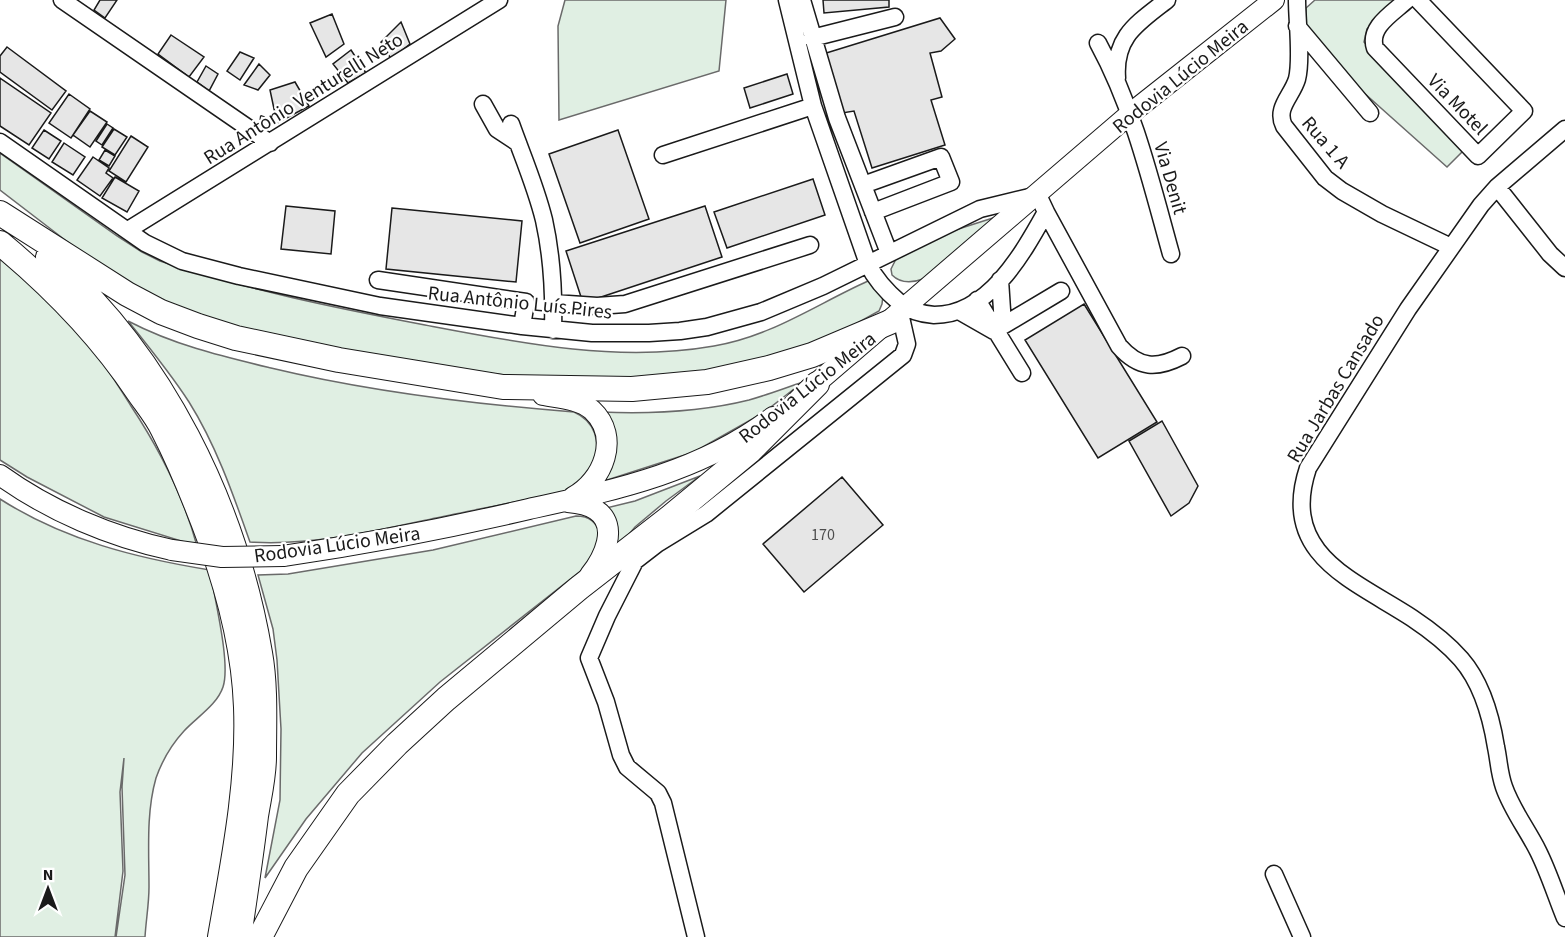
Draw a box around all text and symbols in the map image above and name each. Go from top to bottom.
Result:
street label: Rodovia Lúcio Meira [1107,13,1255,140]
street label: Rua Antônio Venturelli Neto [198,26,409,172]
street label: Via Motel [1421,68,1494,142]
street label: Rua 1 A [1295,110,1356,175]
street label: Via Denit [1146,139,1194,218]
street label: Rua Antônio Luís Pires [426,279,613,327]
street label: Rua Jarbas Cansado [1280,309,1391,468]
street label: Rodovia Lúcio Meira [733,325,882,450]
street label: Rodovia Lúcio Meira [252,519,422,571]
house number: 170 [811,524,835,546]
north arrow [18,859,78,919]
text: N [43,864,53,886]

